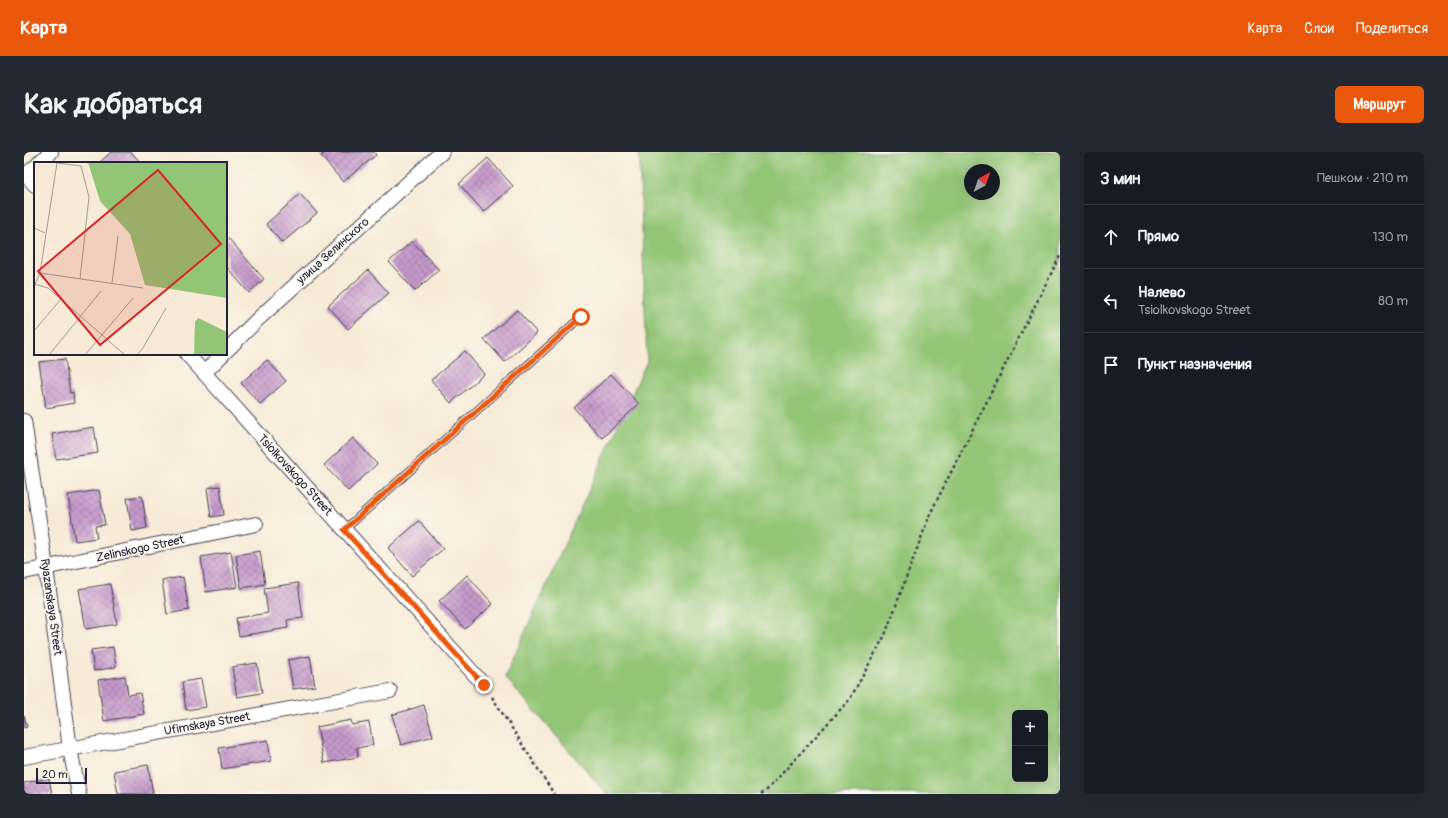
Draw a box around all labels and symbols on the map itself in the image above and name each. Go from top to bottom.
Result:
inset map [34,162,227,355]
north arrow [964,164,1000,200]
street label: улица Зелинского [293,214,373,288]
route start [572,308,590,326]
street label: Tsiolkovskogo Street [255,431,336,519]
street label: Zelinskogo Street [94,532,186,566]
street label: Ryazanskaya Street [37,558,65,656]
route end [475,676,493,694]
street label: Ufimskaya Street [163,709,251,739]
scale bar [36,766,87,785]

